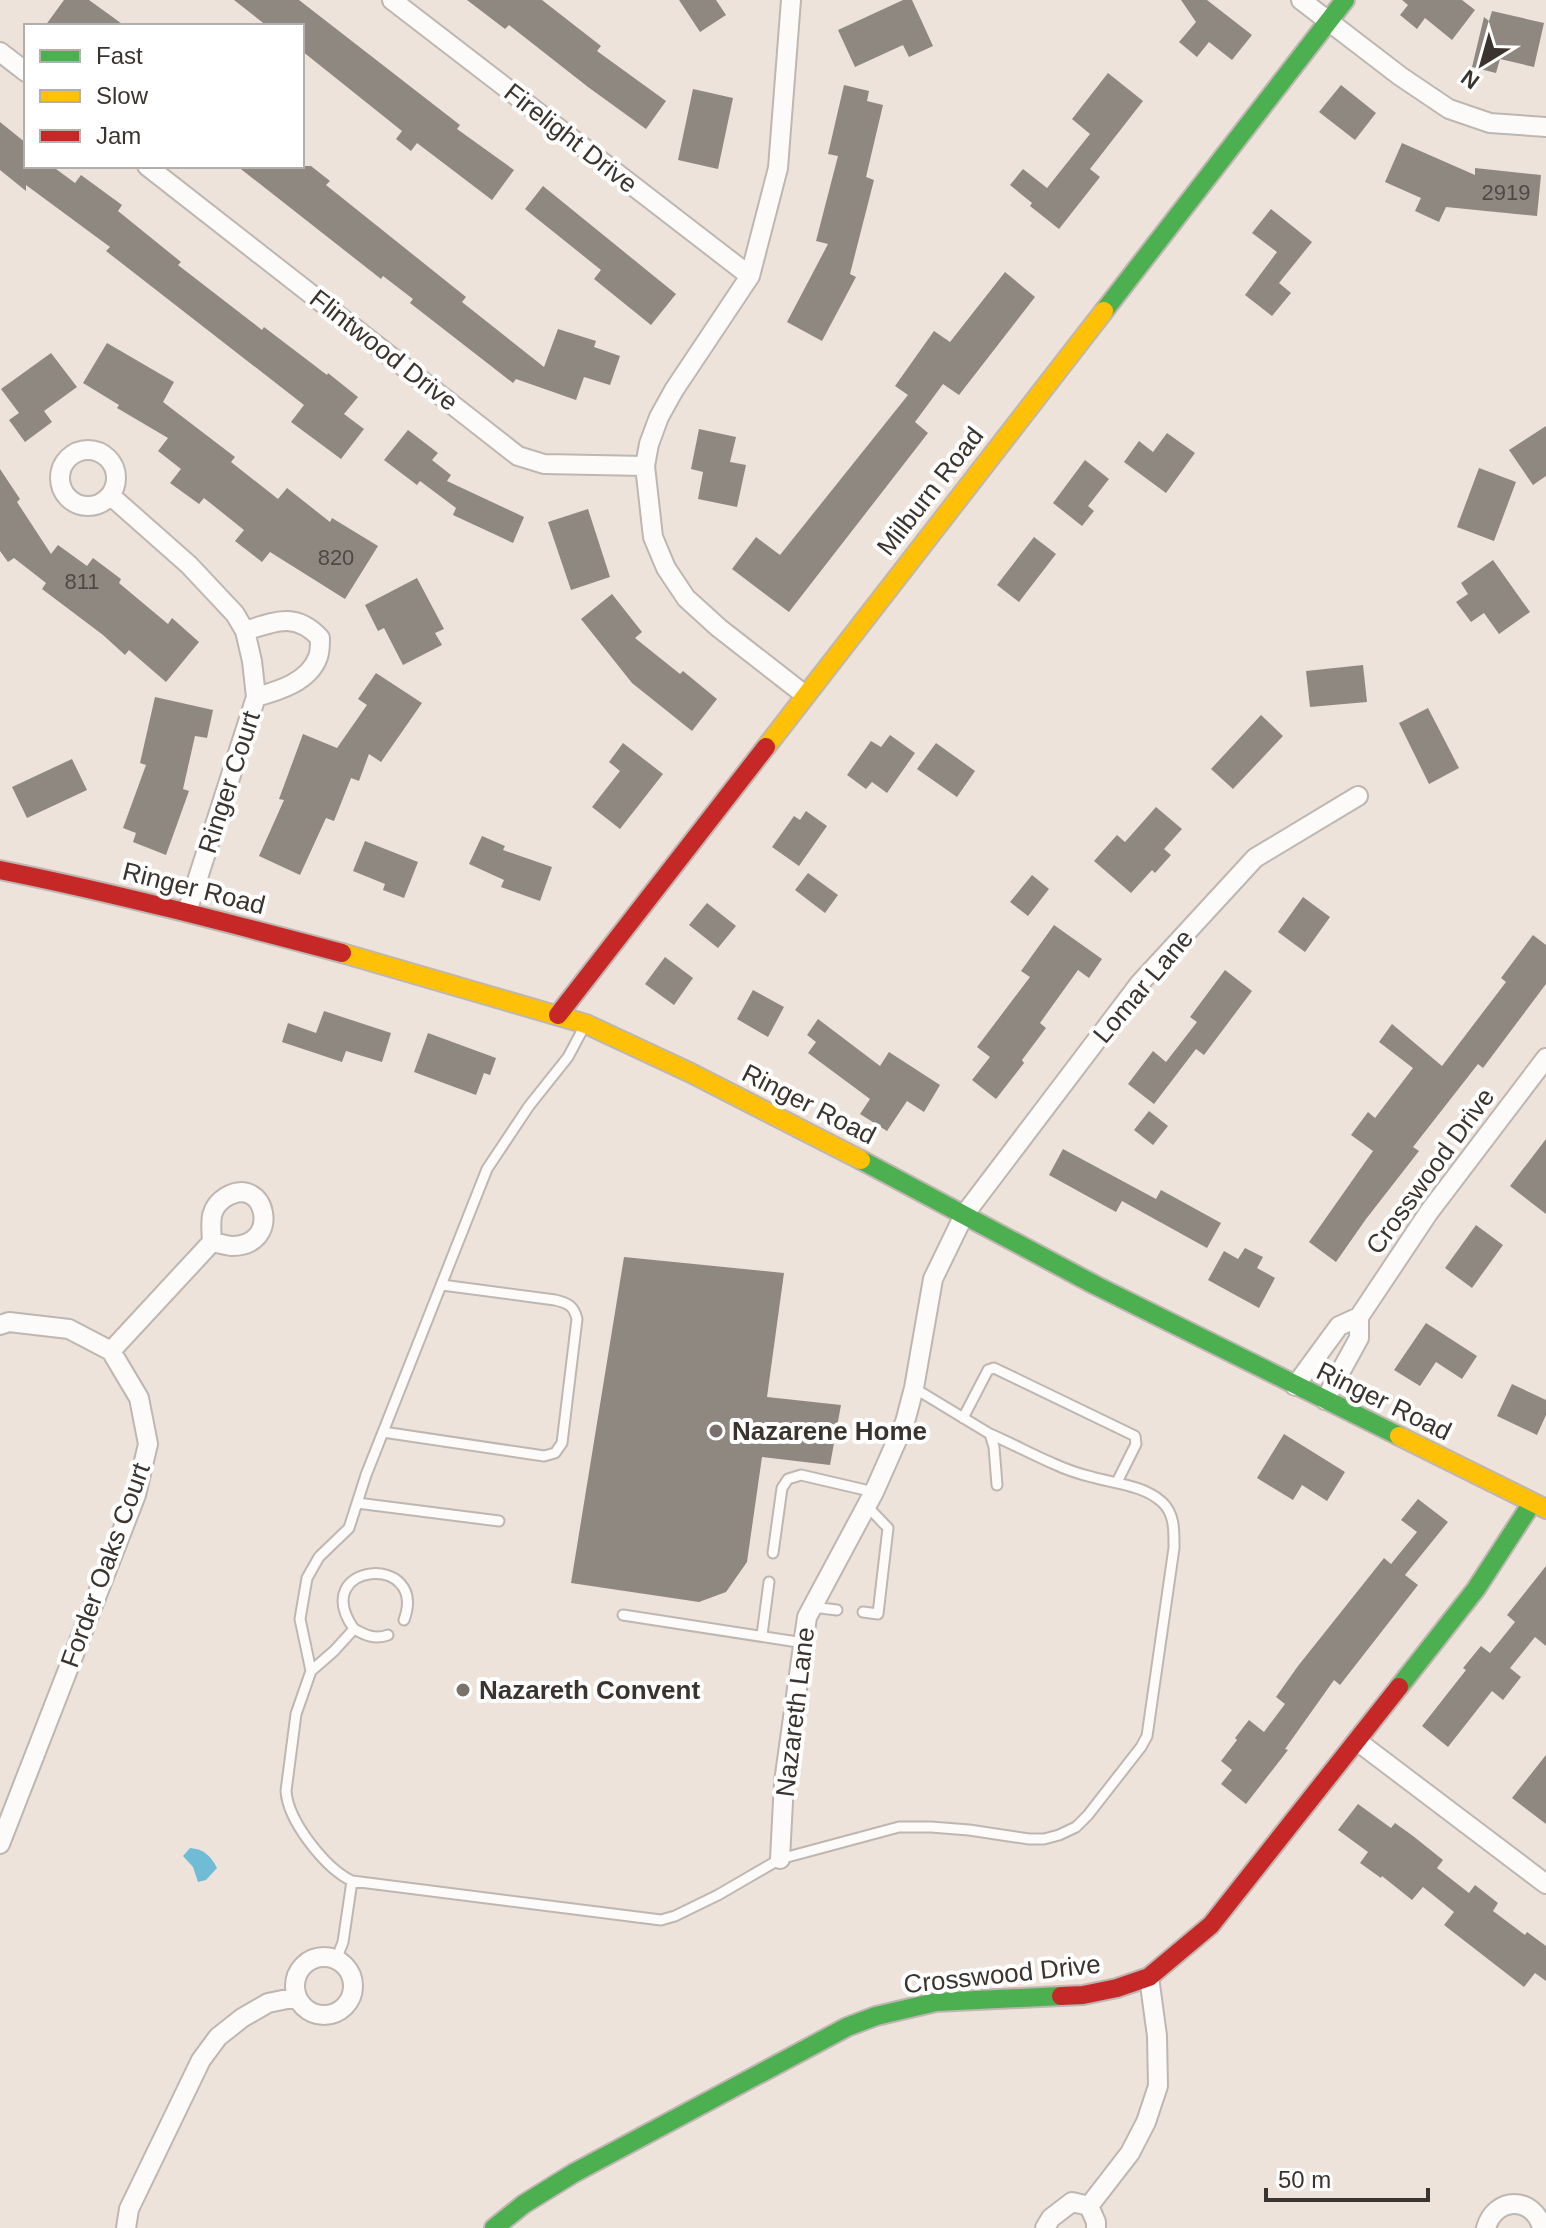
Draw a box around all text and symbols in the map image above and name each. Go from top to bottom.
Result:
legend [24,24,304,168]
north arrow [1442,24,1522,104]
text: Fast [96,42,143,69]
text: N [1456,65,1484,94]
street label: Firelight Drive [499,77,643,199]
text: Slow [96,82,149,109]
text: Jam [96,122,141,149]
house number: 2919 [1482,180,1530,205]
street label: Flintwood Drive [304,283,464,417]
street label: Milburn Road [871,421,989,561]
house number: 820 [318,545,354,570]
house number: 811 [64,569,100,594]
street label: Ringer Court [192,707,266,857]
street label: Ringer Road [120,856,268,920]
street label: Lomar Lane [1087,923,1199,1049]
street label: Ringer Road [737,1057,881,1151]
street label: Crosswood Drive [1360,1082,1500,1260]
street label: Ringer Road [1312,1356,1456,1446]
place label: Nazarene Home [732,1416,927,1446]
marker: Nazarene Home [707,1422,725,1440]
street label: Forder Oaks Court [54,1458,156,1671]
street label: Nazareth Lane [770,1626,820,1798]
place label: Nazareth Convent [479,1675,700,1705]
marker: Nazareth Convent [454,1681,472,1699]
street label: Crosswood Drive [902,1949,1102,1999]
scale bar [1266,2152,1428,2202]
text: 50 m [1278,2166,1331,2193]

